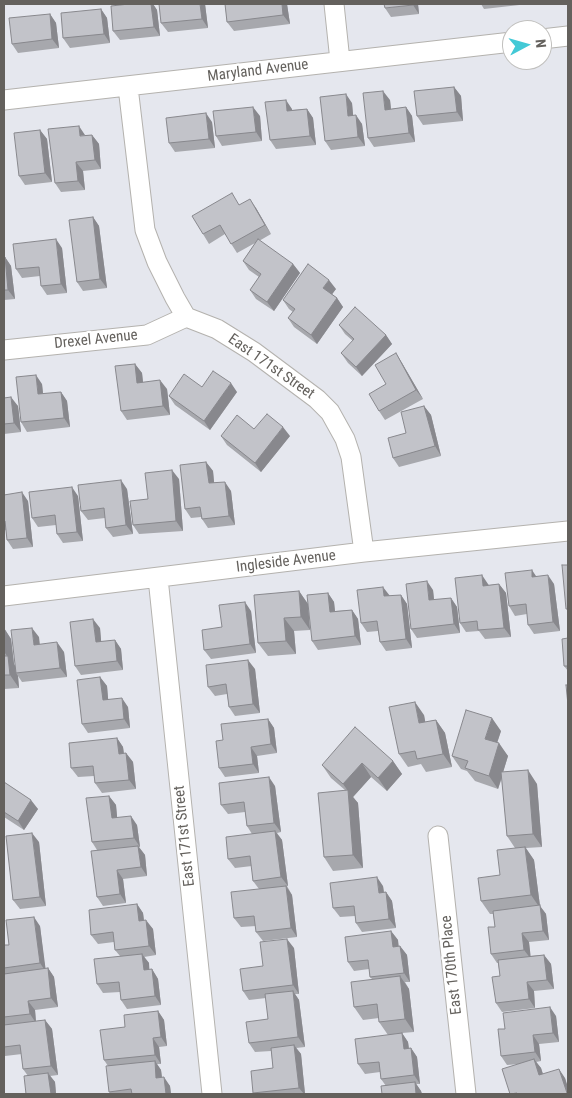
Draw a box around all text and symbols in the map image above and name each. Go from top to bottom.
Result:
north arrow [502,20,552,70]
text: N [533,38,549,49]
street label: Maryland Avenue [207,56,309,86]
street label: Drexel Avenue [54,327,138,353]
street label: East 171st Street [224,331,318,403]
street label: Ingleside Avenue [235,547,337,577]
street label: East 171st Street [171,785,199,887]
street label: East 170th Place [438,915,466,1015]

